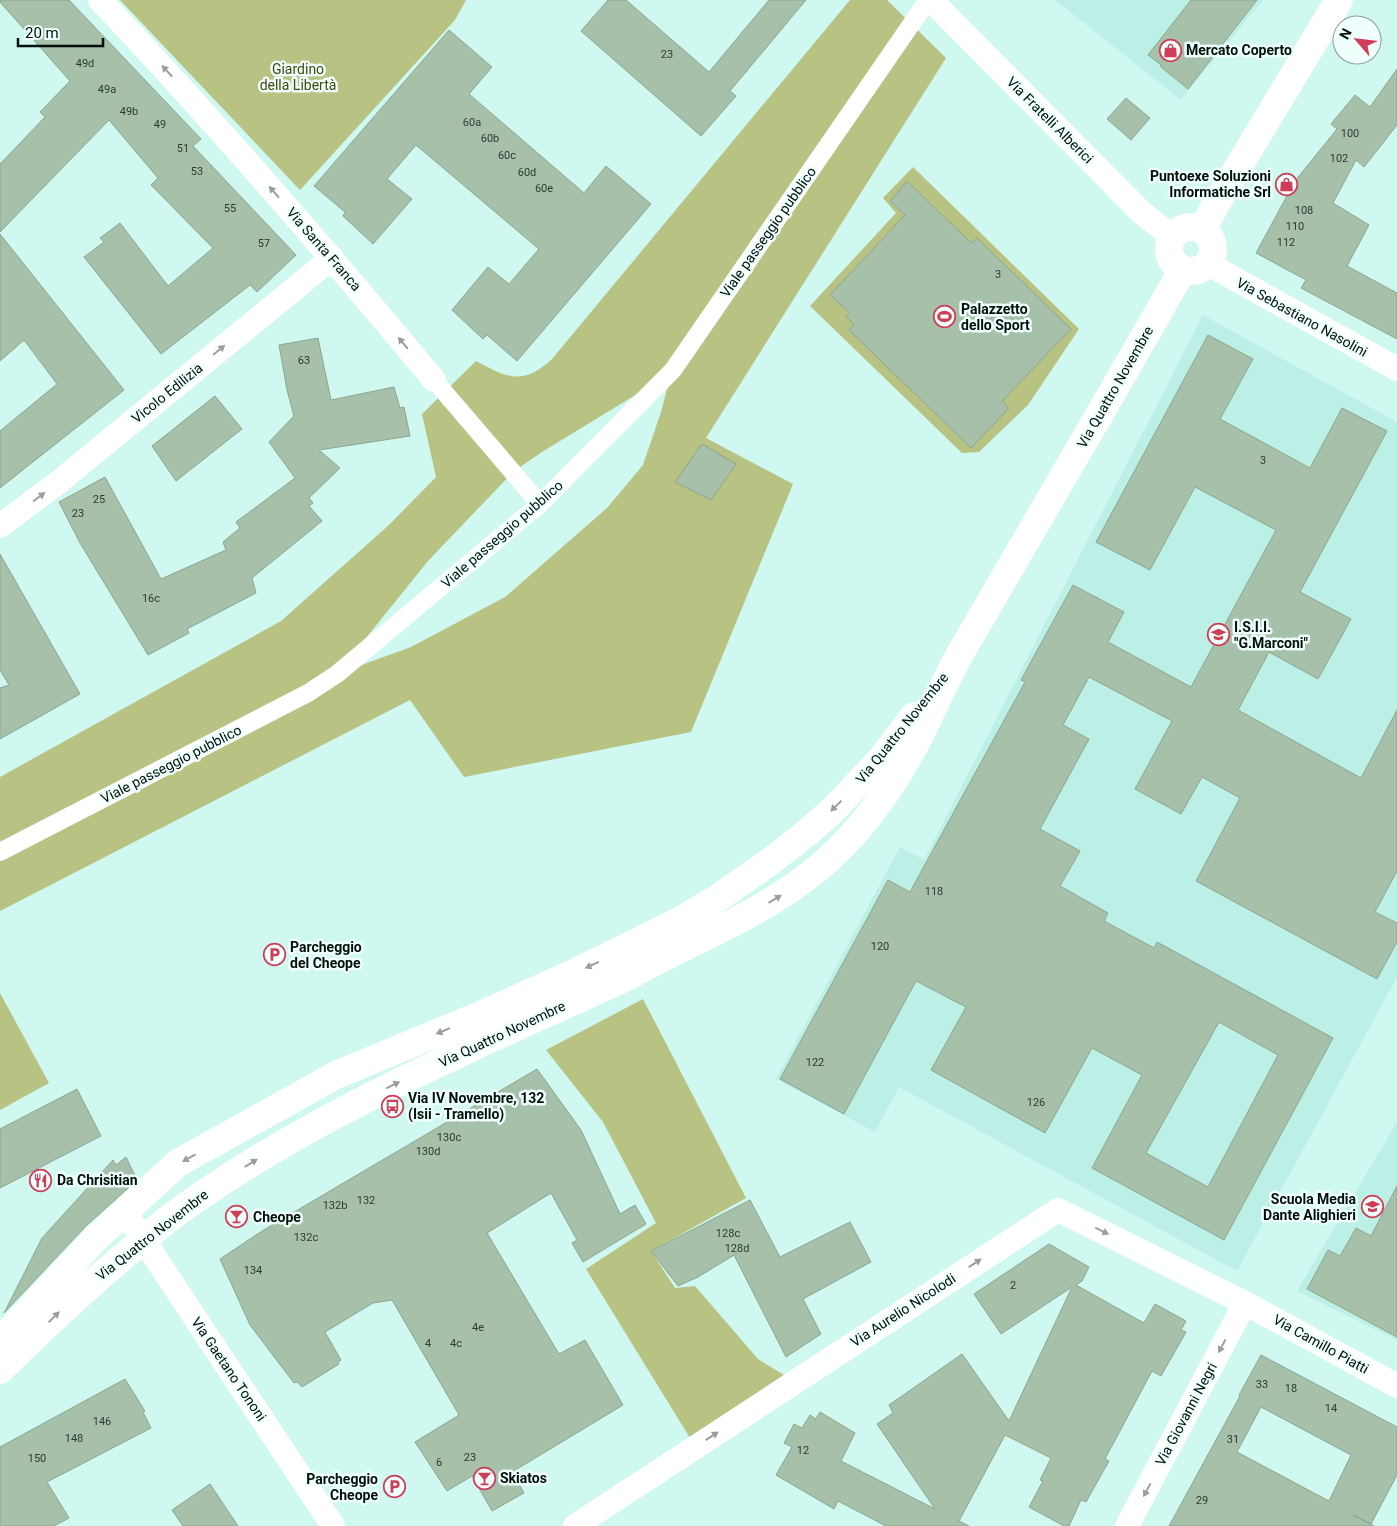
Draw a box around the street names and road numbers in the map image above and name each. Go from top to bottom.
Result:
street label: Via Fratelli Alberici [1004,74,1096,166]
street label: Viale passeggio pubblico [717,164,819,300]
street label: Via Santa Franca [283,204,365,294]
street label: Via Sebastiano Nasolini [1234,274,1370,360]
street label: Via Quattro Novembre [1074,323,1156,451]
street label: Vicolo Edilizia [128,360,206,426]
street label: Viale passeggio pubblico [438,477,566,591]
street label: Via Quattro Novembre [852,669,952,787]
street label: Viale passeggio pubblico [98,722,244,806]
street label: Via Quattro Novembre [436,998,568,1070]
street label: Via Quattro Novembre [93,1186,211,1284]
street label: Via Aurelio Nicolodi [848,1270,958,1350]
street label: Via Camillo Piatti [1271,1311,1371,1377]
street label: Via Gaetano Tononi [188,1314,270,1424]
street label: Via Giovanni Negri [1152,1360,1220,1468]

